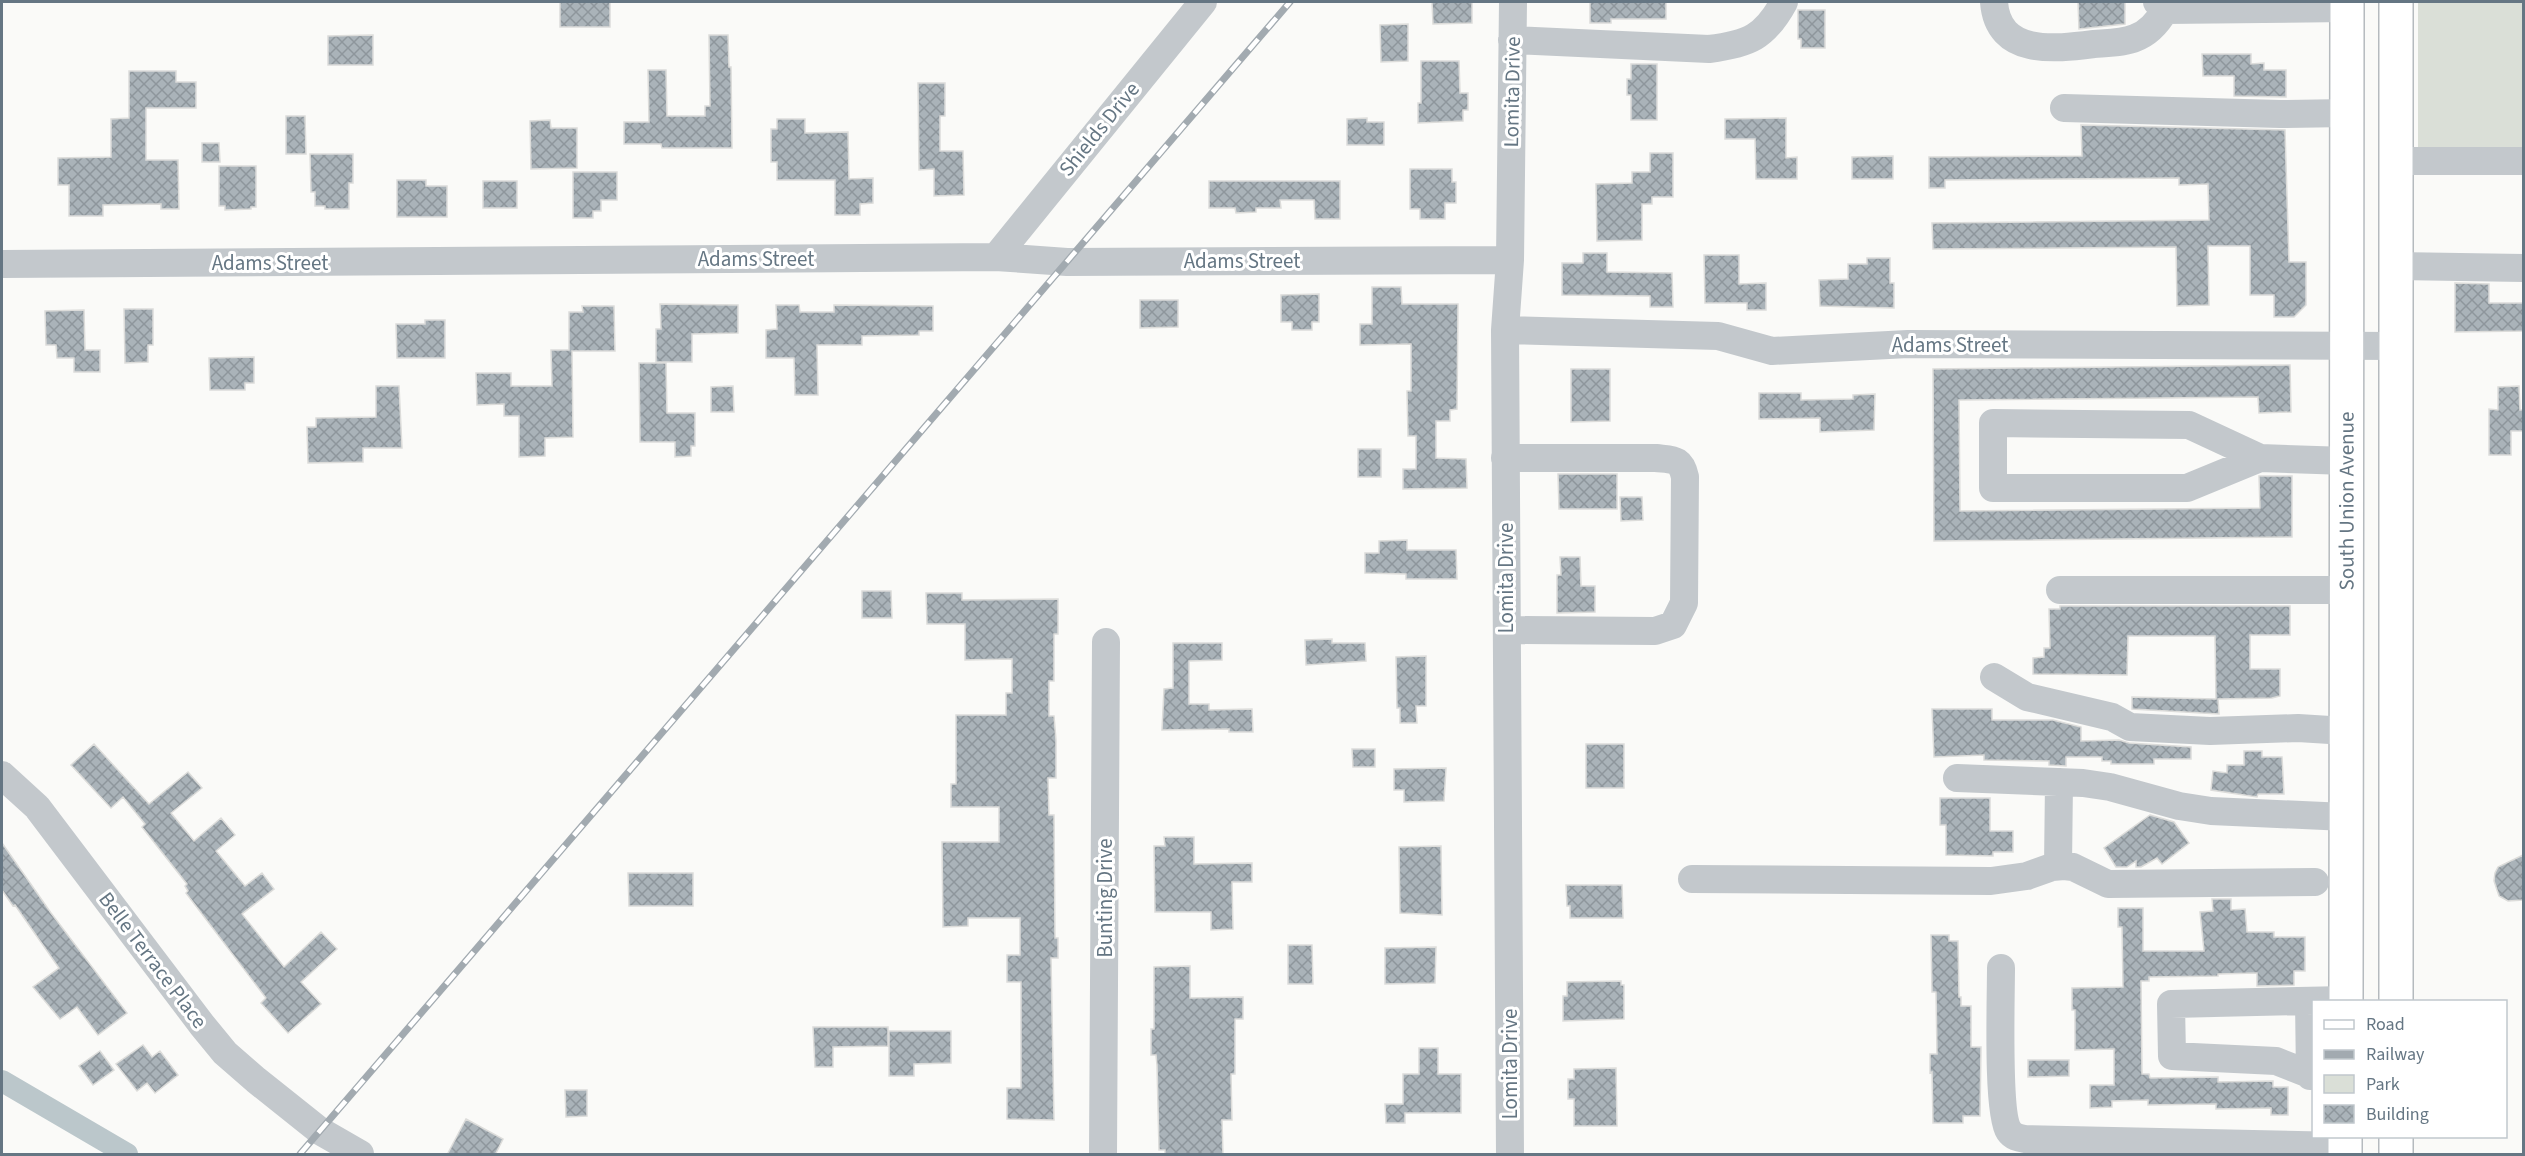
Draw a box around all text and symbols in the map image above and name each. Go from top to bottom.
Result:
street label: Lomita Drive [1496,36,1528,148]
street label: Shields Drive [1052,75,1146,183]
street label: Adams Street [698,244,814,274]
street label: Adams Street [1184,246,1300,276]
street label: Adams Street [212,248,328,278]
street label: Adams Street [1892,330,2008,360]
street label: South Union Avenue [2331,412,2362,590]
street label: Lomita Drive [1491,523,1521,633]
street label: Bunting Drive [1090,838,1120,958]
street label: Belle Terrace Place [92,885,214,1035]
legend [2312,1000,2507,1138]
street label: Lomita Drive [1495,1009,1525,1119]
text: Road [2366,1012,2405,1037]
text: Railway [2366,1042,2425,1067]
text: Park [2366,1072,2400,1097]
text: Building [2366,1102,2429,1127]

